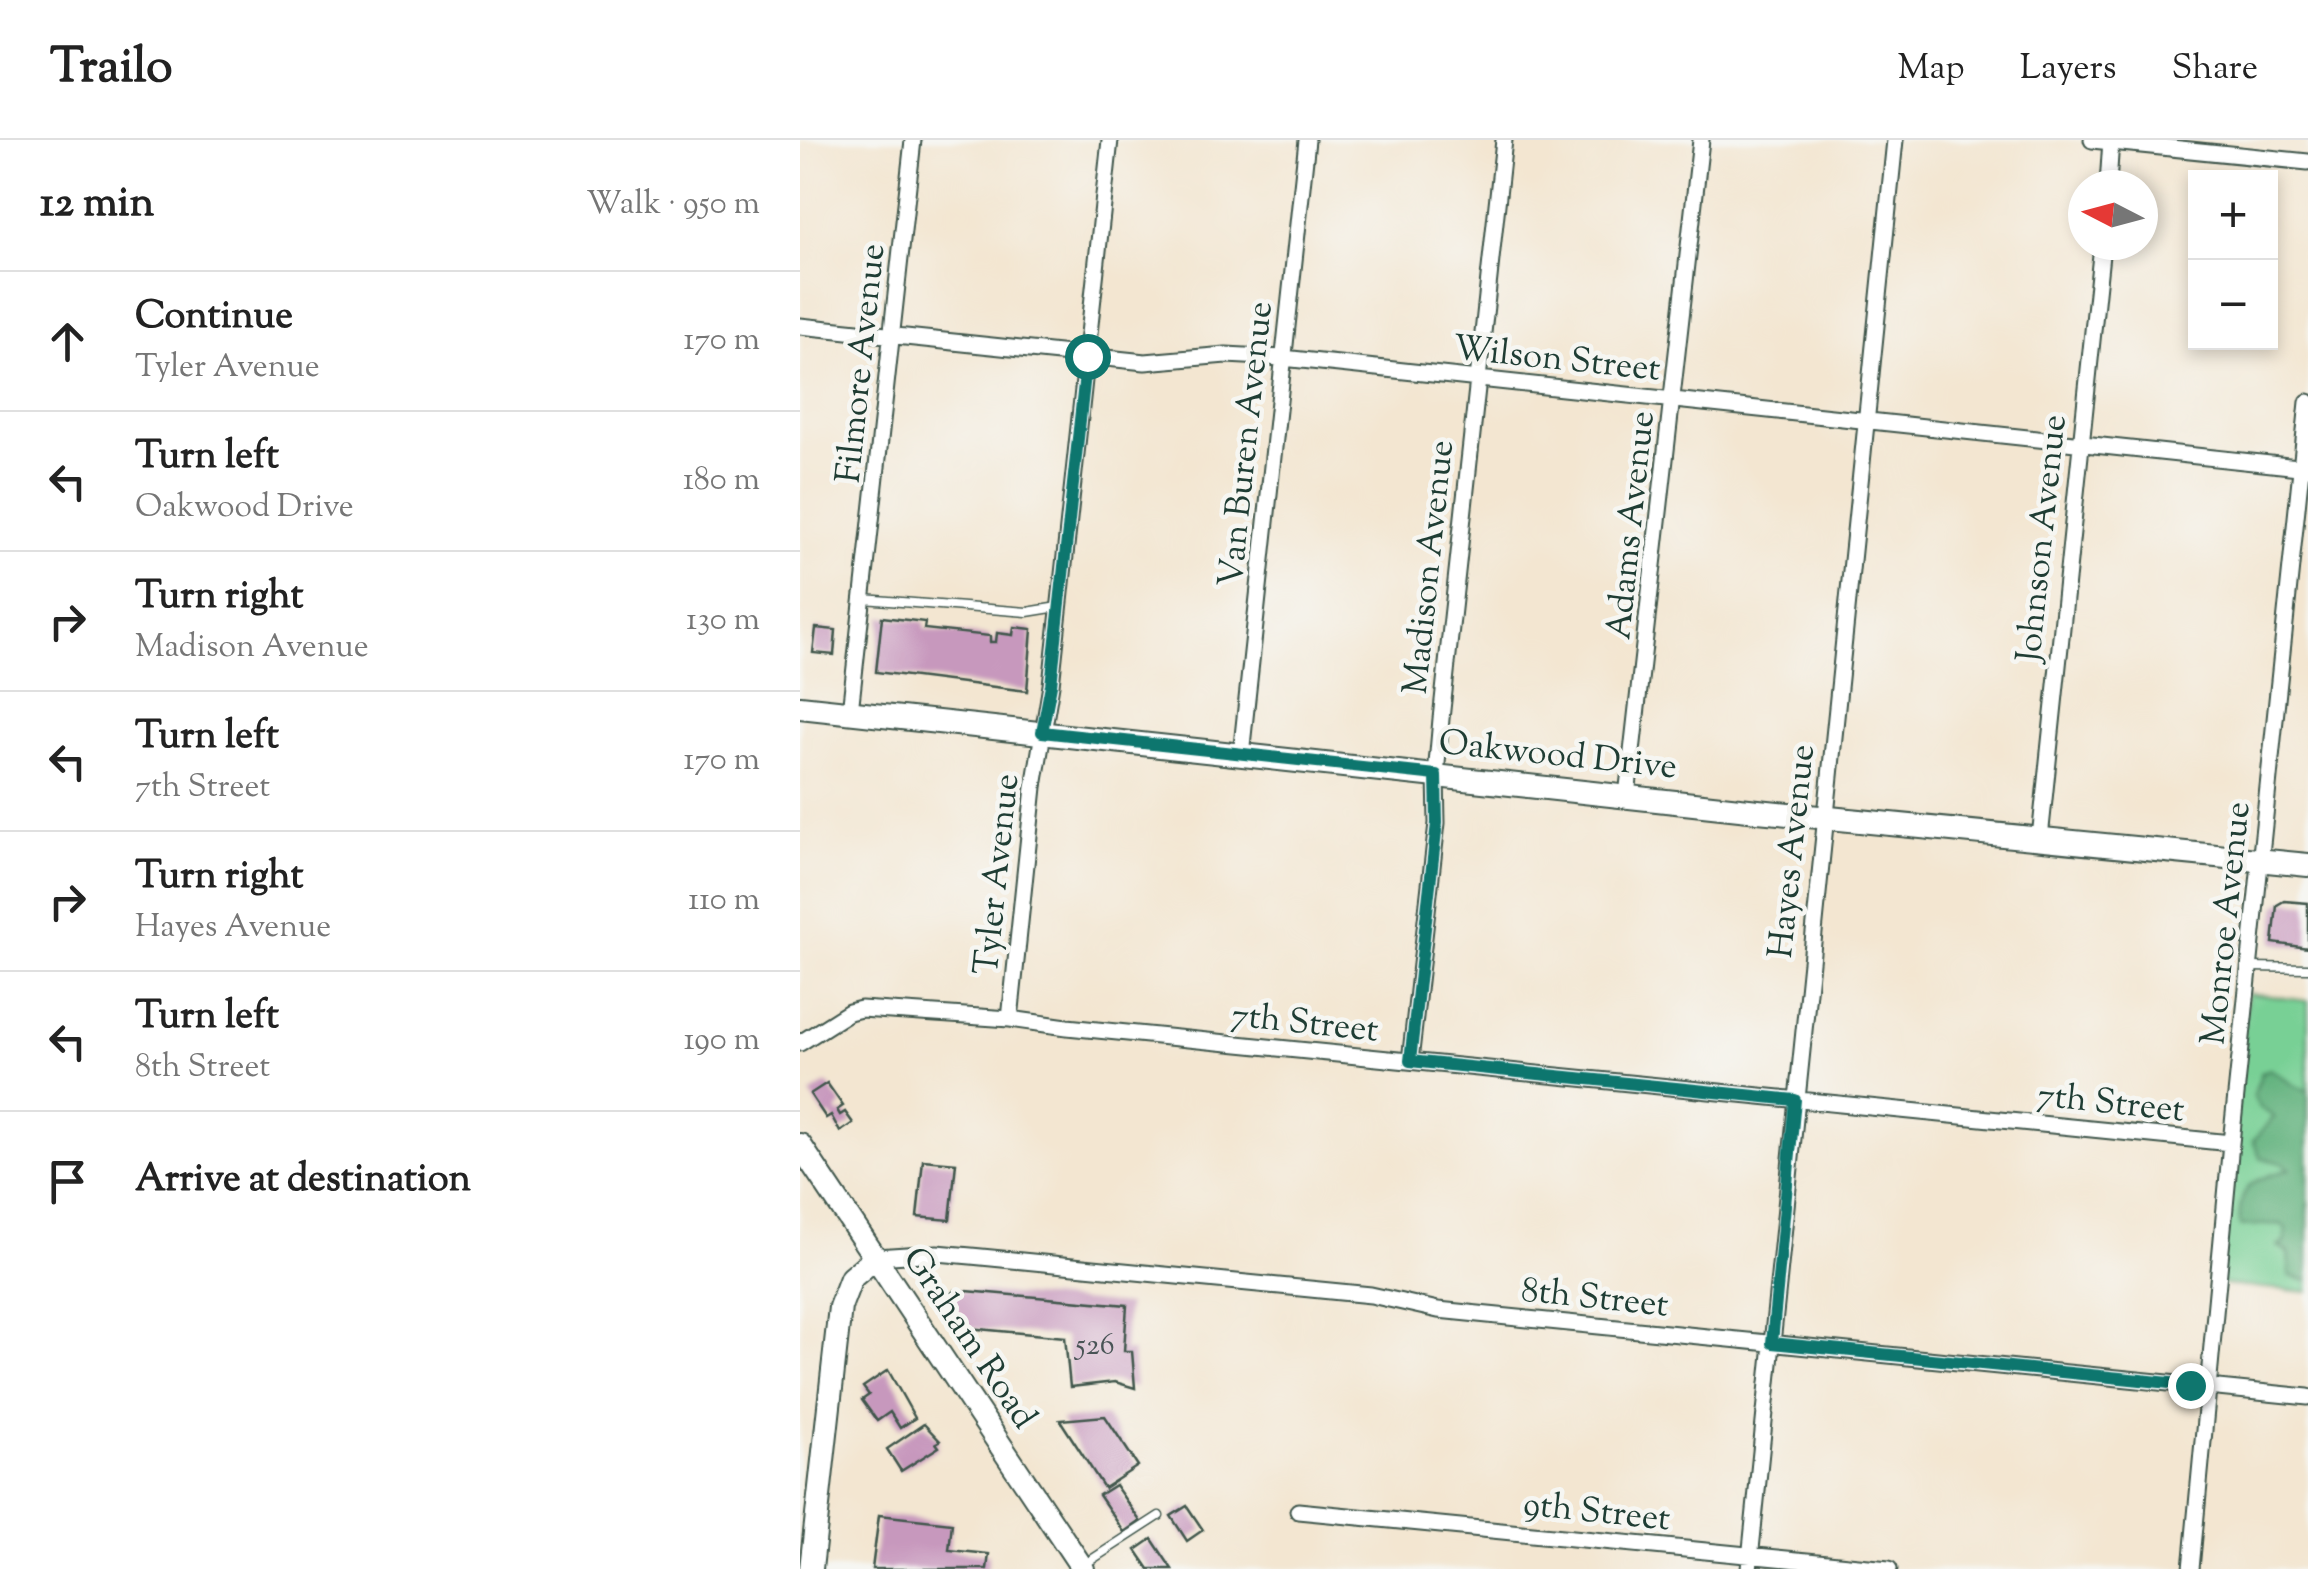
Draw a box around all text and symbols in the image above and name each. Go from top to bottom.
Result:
text: Trailo [50,35,172,104]
text: Map [1897,44,1965,95]
text: Layers [2020,44,2117,95]
text: Share [2172,44,2258,95]
north arrow [2068,170,2158,260]
map controls [2188,170,2278,350]
button: + [2188,170,2278,260]
text: 12 min [40,175,154,235]
text: Walk · 950 m [586,182,760,228]
street label: Filmore Avenue [825,241,900,485]
button: − [2188,260,2278,350]
text: Continue [135,291,293,345]
street label: Van Buren Avenue [1207,299,1288,590]
icon: ahead [40,314,95,369]
text: 170 m [683,318,760,364]
street label: Wilson Street [1451,324,1663,397]
route start [1065,334,1111,380]
text: Tyler Avenue [135,345,320,391]
street label: Adams Avenue [1595,408,1670,642]
street label: Johnson Avenue [2005,412,2082,667]
text: Turn left [135,431,279,485]
street label: Madison Avenue [1392,438,1469,697]
icon: left [40,454,95,509]
text: 180 m [683,458,760,504]
text: Oakwood Drive [135,485,354,531]
text: Turn right [135,571,303,625]
icon: right [40,594,95,649]
text: 130 m [686,598,760,644]
text: Madison Avenue [135,625,369,671]
text: Turn left [135,711,279,765]
street label: Oakwood Drive [1436,719,1679,794]
icon: left [40,734,95,789]
text: 170 m [683,738,760,784]
street label: Hayes Avenue [1757,742,1830,961]
text: 7th Street [135,765,270,811]
street label: Tyler Avenue [963,771,1034,977]
street label: Monroe Avenue [2189,799,2266,1047]
text: Turn right [135,851,303,905]
icon: right [40,874,95,929]
text: 110 m [688,878,760,924]
text: Hayes Avenue [135,905,331,951]
text: Turn left [135,991,279,1045]
street label: 7th Street [1228,991,1381,1058]
icon: left [40,1014,95,1069]
text: 190 m [684,1018,760,1064]
text: 8th Street [135,1045,270,1091]
street label: 7th Street [2034,1071,2187,1138]
icon: arrive [40,1154,95,1209]
text: Arrive at destination [135,1154,471,1208]
street label: Graham Road [888,1238,1048,1440]
street label: 8th Street [1518,1266,1671,1333]
house number: 526 [1073,1325,1115,1368]
route end [2168,1363,2214,1409]
street label: 9th Street [1521,1480,1673,1547]

